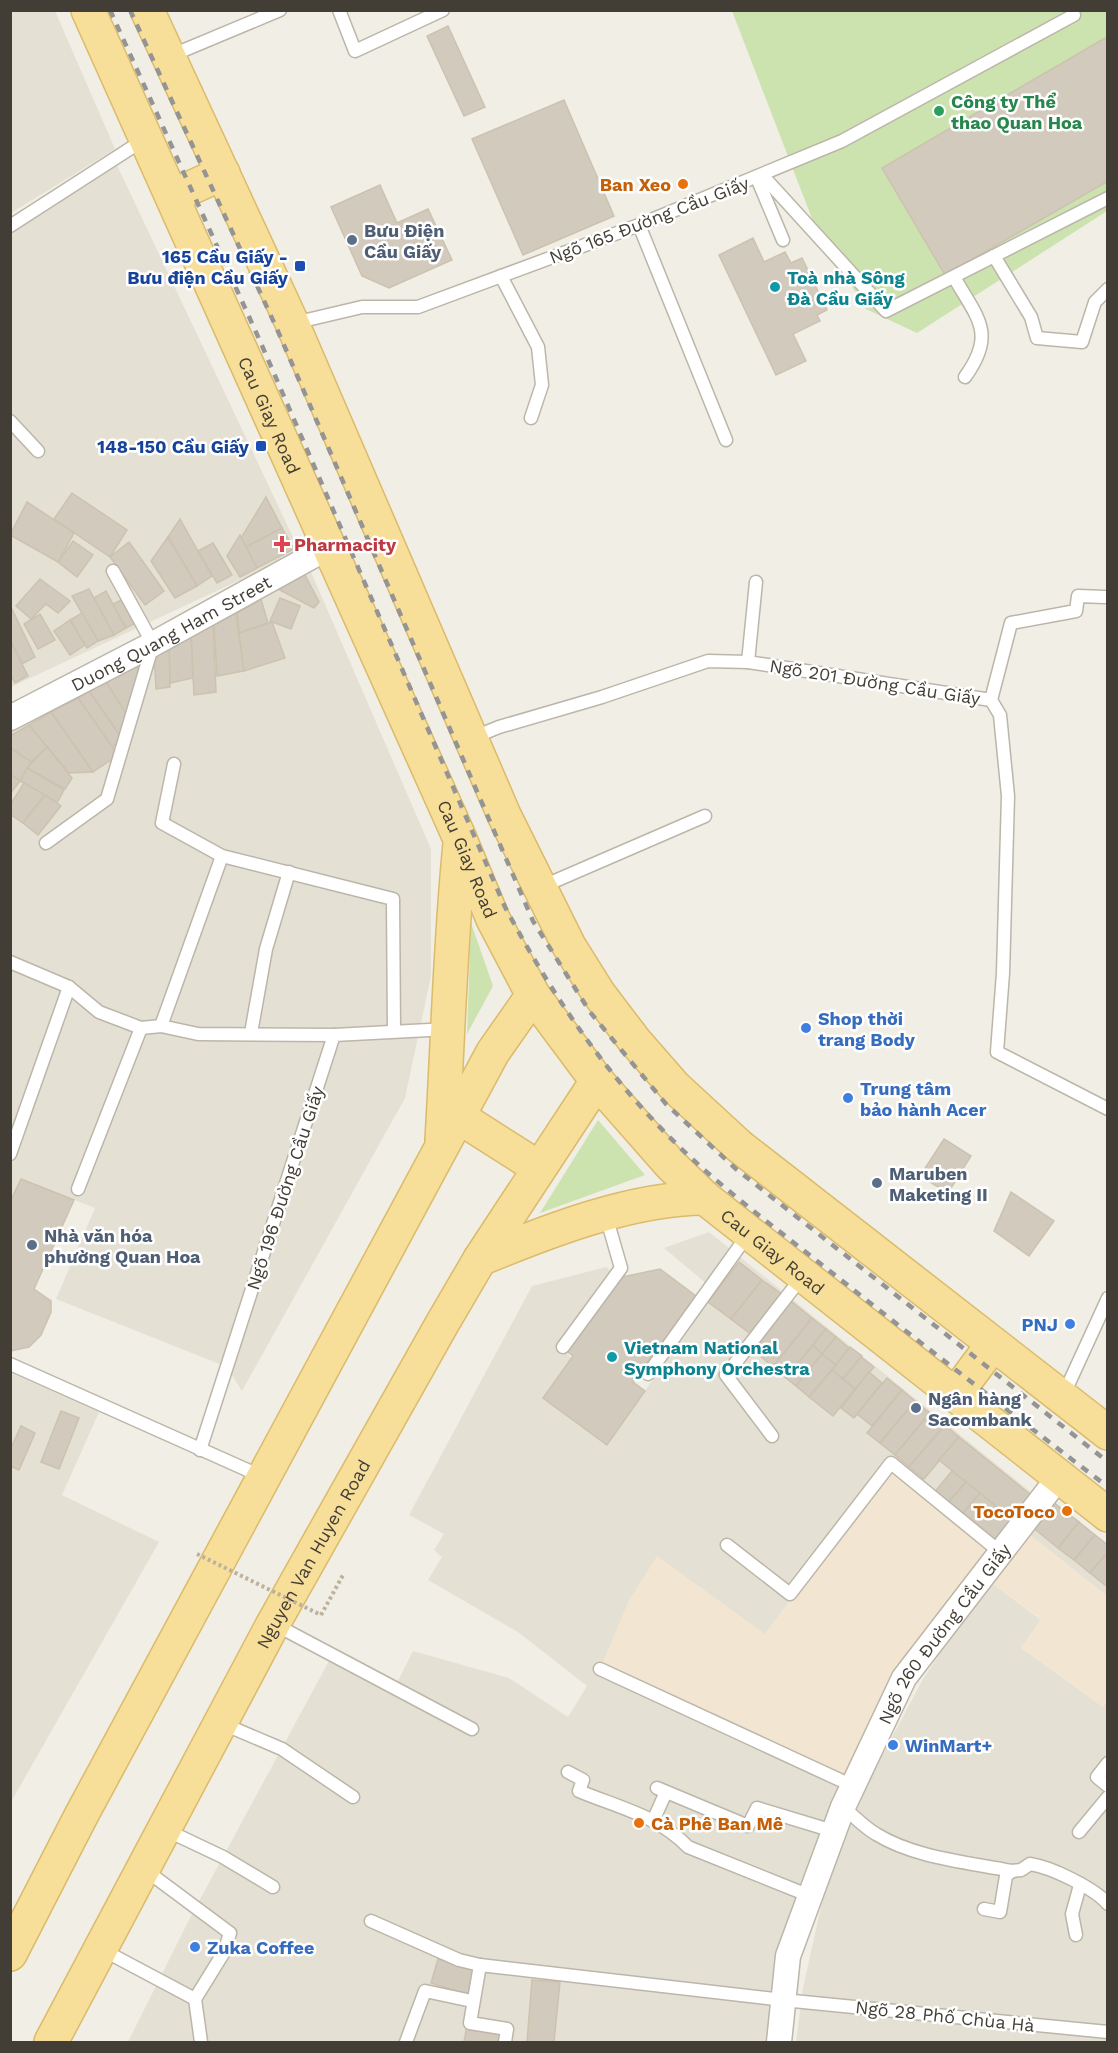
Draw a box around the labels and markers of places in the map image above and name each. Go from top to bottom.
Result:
place label: Công ty Thể thao Quan Hoa [951,91,1083,133]
marker: Công ty Thể thao Quan Hoa [932,104,946,118]
place label: Ban Xeo [600,174,671,195]
marker: Ban Xeo [676,177,690,191]
place label: Bưu Điện Cầu Giấy [364,220,444,262]
marker: Bưu Điện Cầu Giấy [345,233,359,247]
place label: 165 Cầu Giấy - Bưu điện Cầu Giấy [127,246,289,288]
marker: 165 Cầu Giấy - Bưu điện Cầu Giấy [293,259,307,273]
place label: Toà nhà Sông Đà Cầu Giấy [787,267,905,309]
marker: Toà nhà Sông Đà Cầu Giấy [768,280,782,294]
place label: 148-150 Cầu Giấy [97,436,250,457]
marker: 148-150 Cầu Giấy [254,439,268,453]
place label: Pharmacity [294,534,397,555]
marker: Pharmacity [275,537,289,551]
place label: Shop thời trang Body [818,1008,916,1050]
marker: Shop thời trang Body [799,1021,813,1035]
place label: Trung tâm bảo hành Acer [860,1078,987,1120]
marker: Trung tâm bảo hành Acer [841,1091,855,1105]
place label: Maruben Maketing II [889,1163,988,1205]
marker: Maruben Maketing II [870,1176,884,1190]
place label: Nhà văn hóa phường Quan Hoa [44,1225,201,1267]
marker: Nhà văn hóa phường Quan Hoa [25,1238,39,1252]
place label: PNJ [1022,1314,1058,1335]
marker: PNJ [1063,1317,1077,1331]
place label: Vietnam National Symphony Orchestra [624,1337,810,1379]
marker: Vietnam National Symphony Orchestra [605,1350,619,1364]
place label: Ngân hàng Sacombank [928,1388,1033,1430]
marker: Ngân hàng Sacombank [909,1401,923,1415]
place label: TocoToco [973,1501,1055,1522]
marker: TocoToco [1060,1504,1074,1518]
place label: WinMart+ [905,1735,992,1756]
marker: WinMart+ [886,1738,900,1752]
place label: Cà Phê Ban Mê [651,1813,783,1834]
marker: Cà Phê Ban Mê [632,1816,646,1830]
place label: Zuka Coffee [207,1937,314,1958]
marker: Zuka Coffee [188,1940,202,1954]

